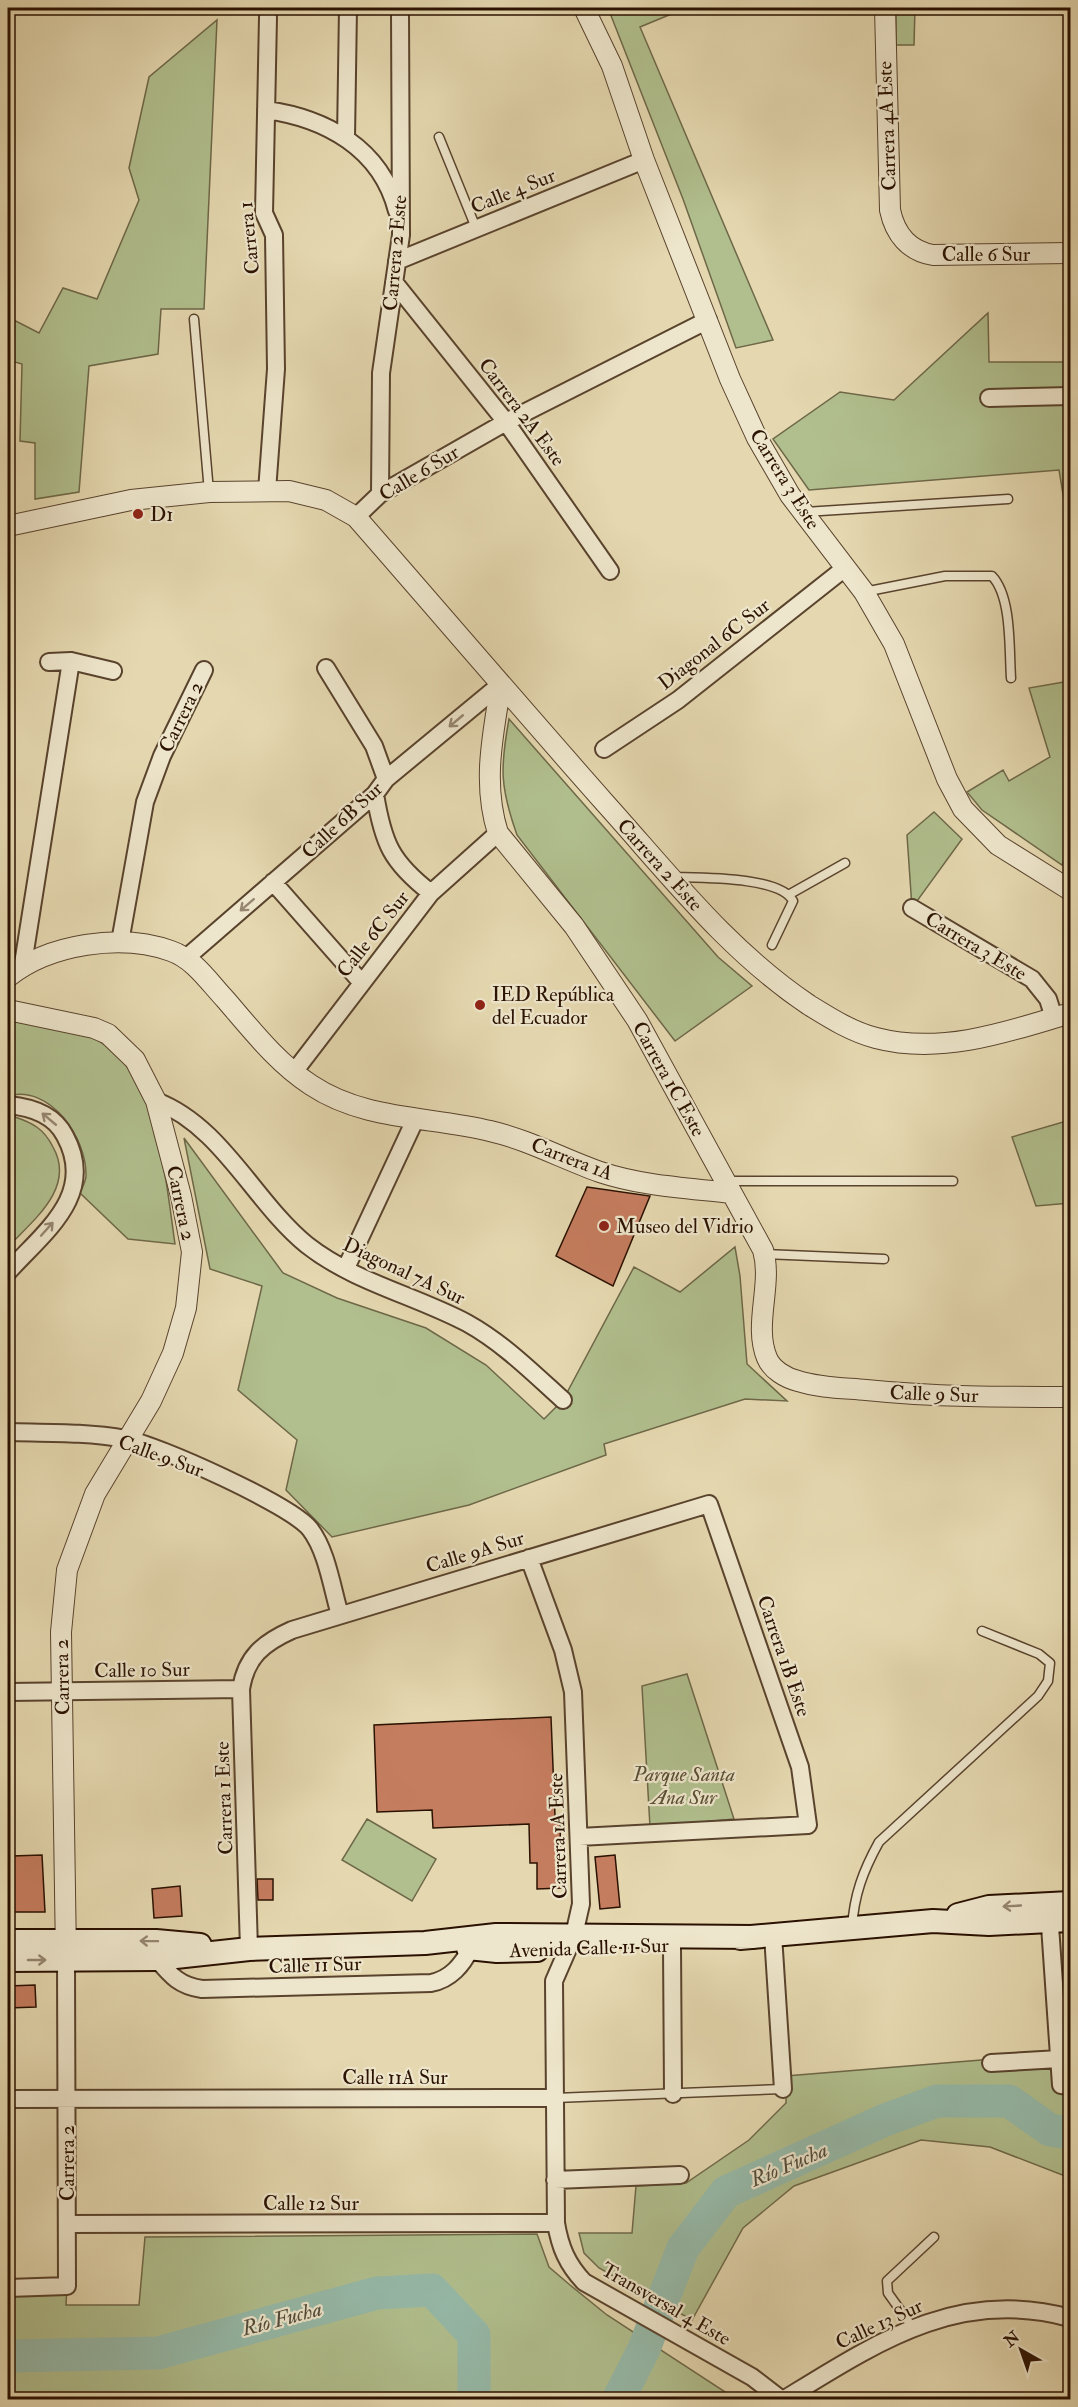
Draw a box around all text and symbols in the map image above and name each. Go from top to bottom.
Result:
street label: Carrera 4A Este [872,61,902,191]
street label: Calle 4 Sur [467,162,560,219]
street label: Carrera 2 Este [377,194,413,312]
street label: Carrera 1 [233,200,265,276]
street label: Calle 6 Sur [942,242,1031,267]
street label: Carrera 2A Este [473,353,571,471]
street label: Carrera 3 Este [744,424,826,534]
street label: Calle 6 Sur [375,439,464,507]
place label: D1 [150,502,173,527]
marker: D1 [131,507,145,521]
street label: Diagonal 6C Sur [653,592,775,695]
street label: Carrera 2 [153,677,209,757]
one-way arrow [448,715,464,728]
street label: Calle 6B Sur [296,776,388,864]
street label: Carrera 2 Este [612,813,708,917]
street label: Calle 6C Sur [331,885,415,982]
one-way arrow [240,898,255,912]
street label: Carrera 3 Este [921,906,1031,986]
place label: IED República del Ecuador [492,982,615,1030]
marker: IED República del Ecuador [473,998,487,1012]
street label: Carrera 1C Este [627,1017,711,1141]
one-way arrow [41,1112,57,1125]
street label: Carrera 1A [528,1132,617,1186]
street label: Carrera 2 [161,1163,201,1243]
place label: Museo del Vidrio [616,1214,753,1239]
marker: Museo del Vidrio [597,1219,611,1233]
one-way arrow [40,1221,54,1236]
street label: Diagonal 7A Sur [339,1232,470,1310]
street label: Calle 9 Sur [889,1380,979,1408]
street label: Calle 9 Sur [115,1429,208,1483]
street label: Calle 9A Sur [423,1525,528,1579]
street label: Carrera 1B Este [752,1592,816,1720]
street label: Carrera 2 [49,1639,75,1715]
street label: Calle 10 Sur [94,1657,191,1683]
street label: Carrera 1 Este [210,1741,238,1855]
park label: Parque Santa Ana Sur [632,1762,735,1810]
street label: Carrera 1A Este [543,1773,573,1899]
one-way arrow [1003,1900,1023,1911]
street label: Avenida Calle 11 Sur [508,1933,670,1963]
one-way arrow [139,1935,159,1947]
street label: Calle 11 Sur [268,1951,362,1979]
one-way arrow [26,1954,46,1966]
street label: Calle 11A Sur [342,2065,448,2090]
street label: Carrera 2 [55,2125,80,2201]
water label: Río Fucha [745,2137,832,2194]
street label: Calle 12 Sur [263,2191,359,2216]
street label: Transversal 4 Este [597,2257,735,2351]
street label: Calle 13 Sur [831,2293,927,2355]
water label: Río Fucha [238,2295,325,2343]
north arrow [991,2320,1051,2380]
text: N [999,2327,1024,2352]

